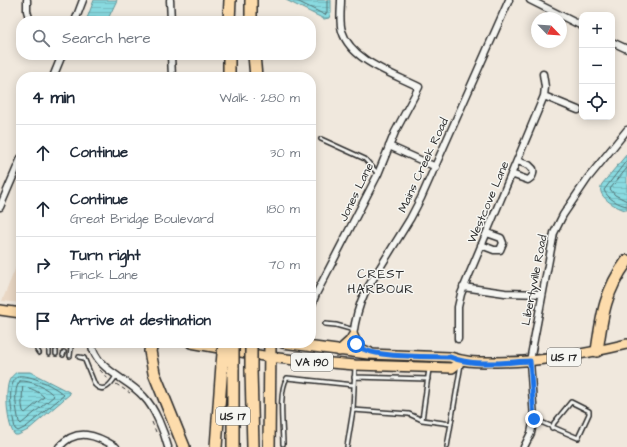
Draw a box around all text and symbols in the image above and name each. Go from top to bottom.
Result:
north arrow [531,12,567,48]
map controls [579,12,615,120]
button: + [579,12,615,48]
search box [16,16,316,60]
icon: search [30,27,52,49]
text: Search here [62,28,151,49]
button: − [579,48,615,84]
button: locate [579,84,615,120]
text: 4 min [32,86,75,110]
text: Walk · 280 m [219,89,300,107]
street label: Mains Creek Road [394,115,453,215]
icon: ahead [32,142,54,164]
text: Continue [70,142,128,163]
text: 30 m [270,144,300,162]
street label: Westcove Lane [464,158,514,246]
street label: Jones Lane [335,160,378,224]
text: Continue [70,189,128,210]
icon: ahead [32,198,54,220]
text: 180 m [266,200,300,218]
text: Great Bridge Boulevard [70,210,214,228]
street label: Libertyville Road [517,233,553,327]
text: Turn right [70,245,141,266]
icon: right [32,254,54,276]
text: 70 m [268,256,300,274]
district label: CREST HARBOUR [348,265,415,298]
text: Finck Lane [70,266,138,284]
icon: arrive [32,310,54,332]
text: Arrive at destination [70,310,211,331]
route start [347,335,365,353]
road number: US 17 [547,348,581,366]
road number: VA 190 [291,353,333,371]
road number: US 17 [216,407,250,425]
route end [525,410,543,428]

